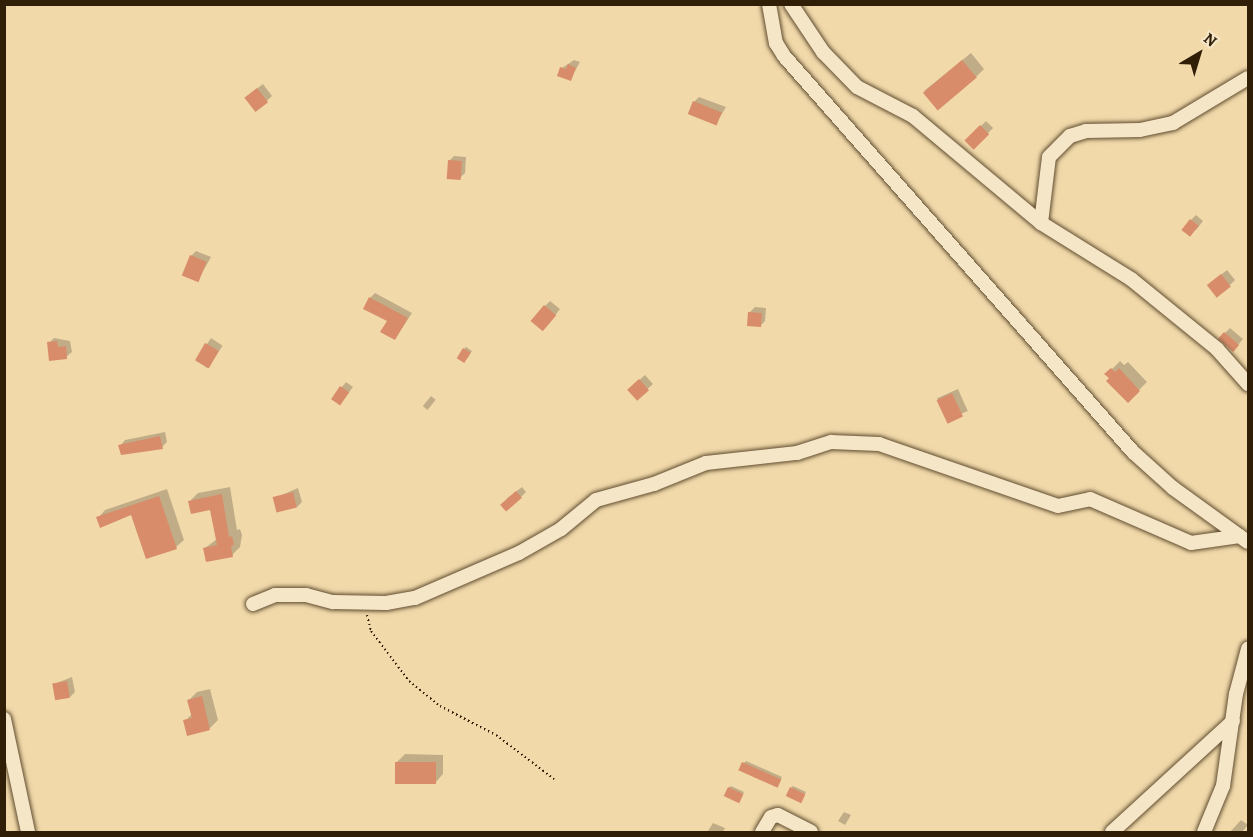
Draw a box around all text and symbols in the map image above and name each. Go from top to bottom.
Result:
north arrow [1169,24,1229,84]
text: N [1199,28,1221,52]

